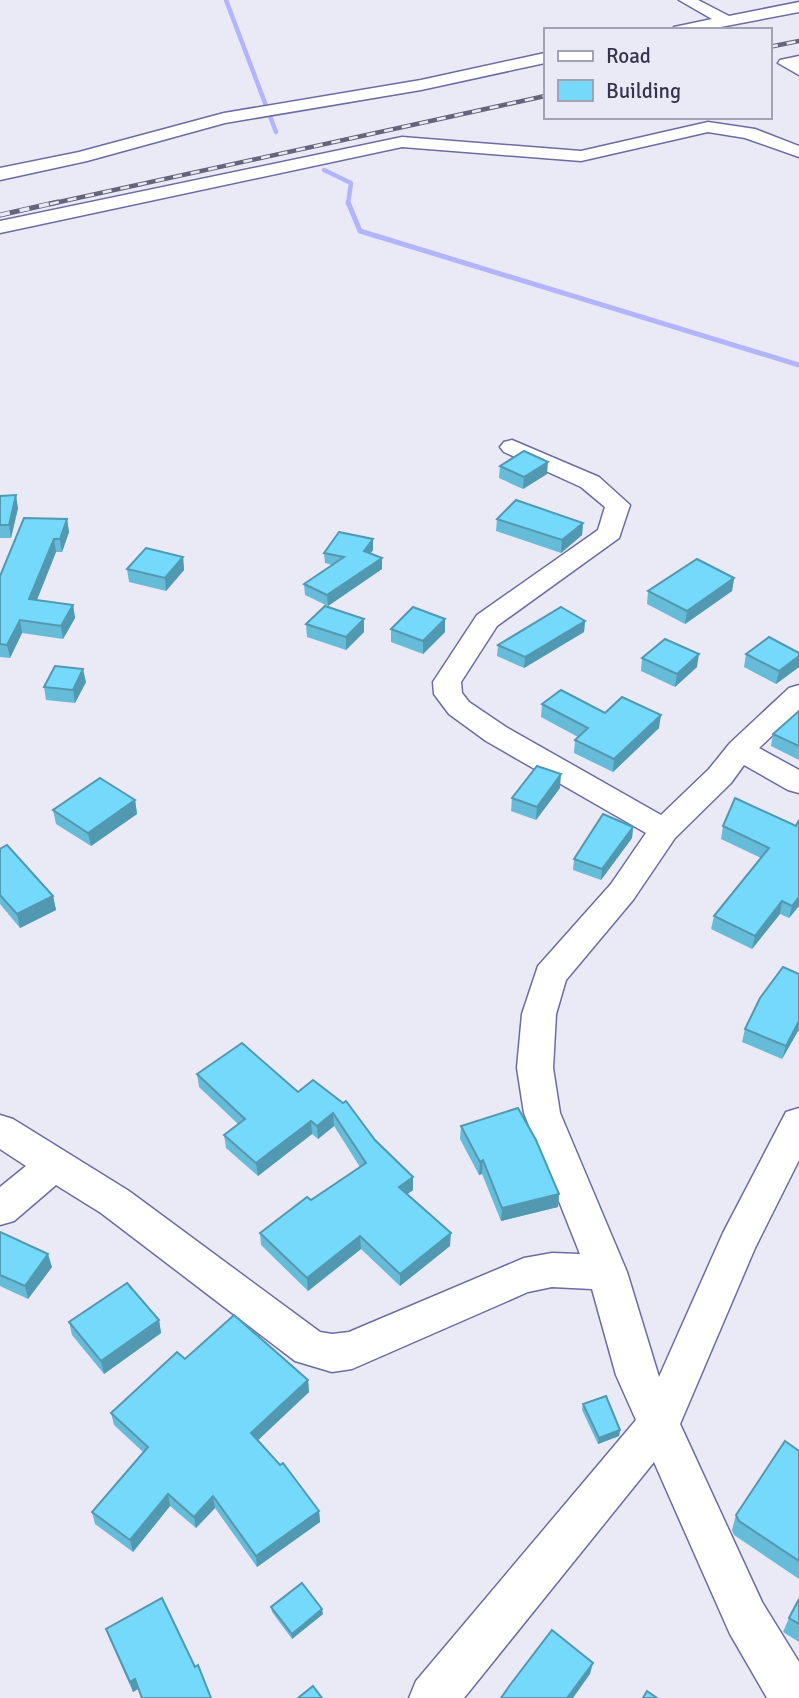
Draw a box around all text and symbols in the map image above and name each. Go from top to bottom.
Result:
legend [544,28,771,119]
text: Road [606,43,651,69]
text: Building [606,78,681,104]

